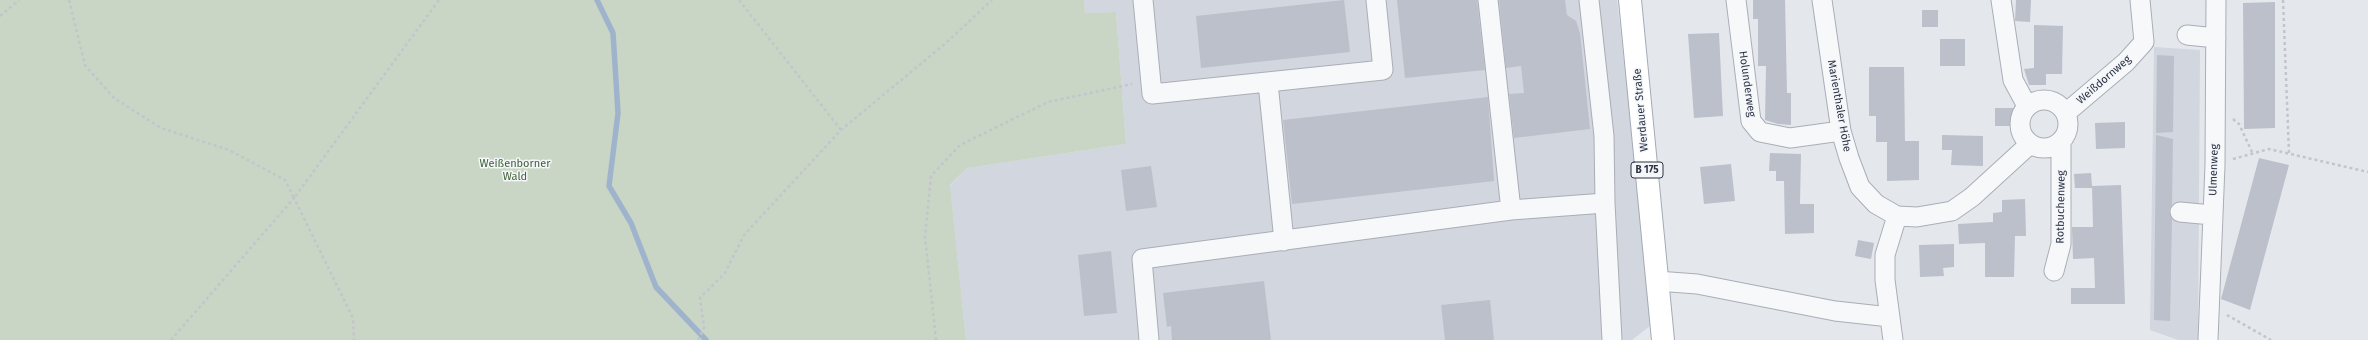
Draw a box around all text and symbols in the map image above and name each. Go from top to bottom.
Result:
street label: Holunderweg [1736,50,1758,118]
street label: Weißdornweg [2074,53,2134,107]
street label: Marienthaler Höhe [1824,59,1854,153]
street label: Werdauer Straße [1631,68,1651,152]
street label: Ulmenweg [2206,144,2222,196]
park label: Weißenborner Wald [480,157,550,183]
road number: B 175 [1631,162,1663,178]
street label: Rotbuchenweg [2054,170,2068,244]

